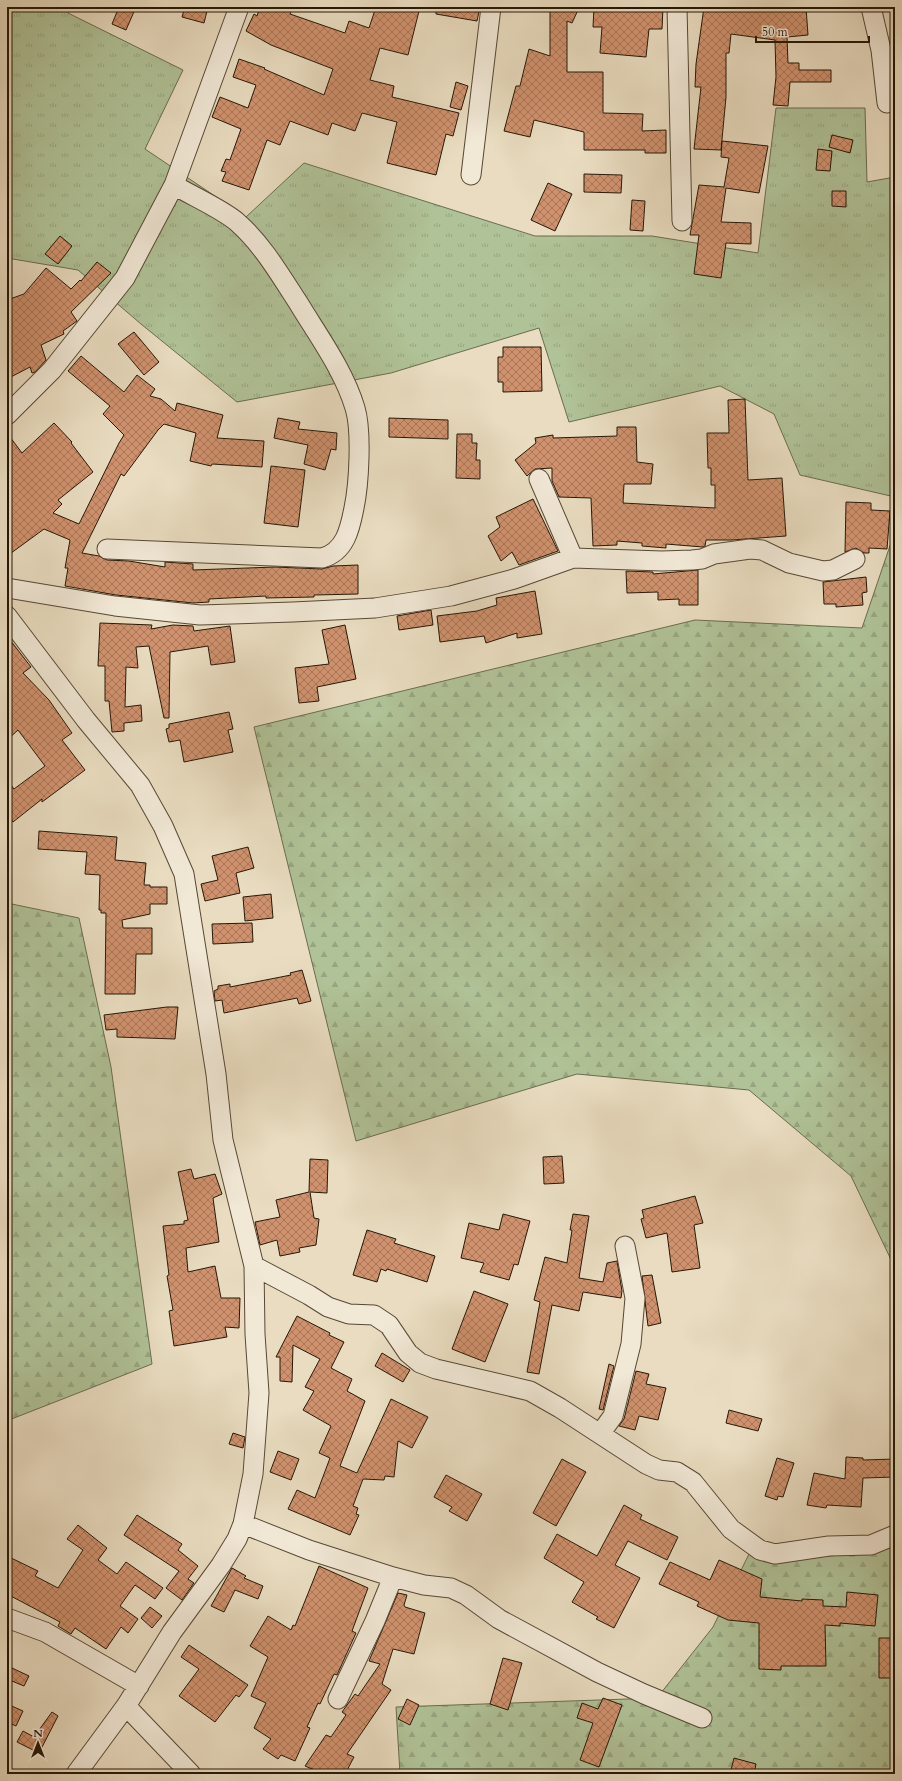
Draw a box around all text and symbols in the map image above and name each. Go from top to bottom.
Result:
scale bar [756,18,869,44]
text: 50 m [762,24,789,40]
north arrow [18,1723,58,1763]
text: N [33,1726,43,1741]

